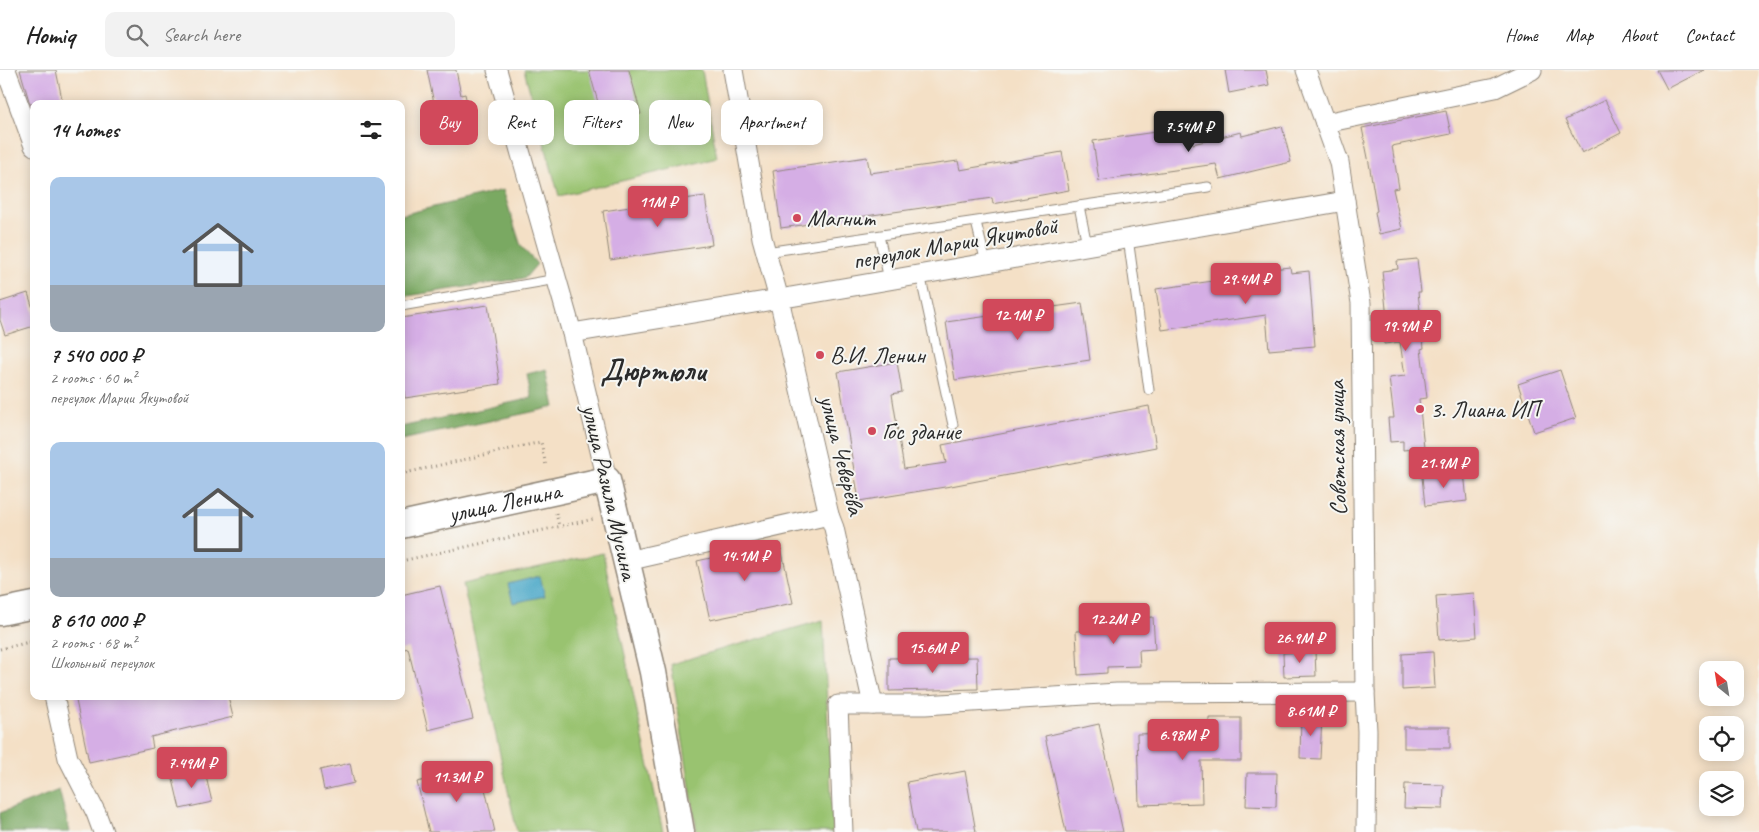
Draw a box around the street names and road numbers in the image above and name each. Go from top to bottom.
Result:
street label: переулок Марии Якутовой [850,210,1062,276]
street label: Советская улица [1321,379,1353,516]
street label: улица Чеверёва [812,390,872,519]
street label: улица Разила Мусина [575,400,645,585]
street label: улица Ленина [444,475,566,530]

